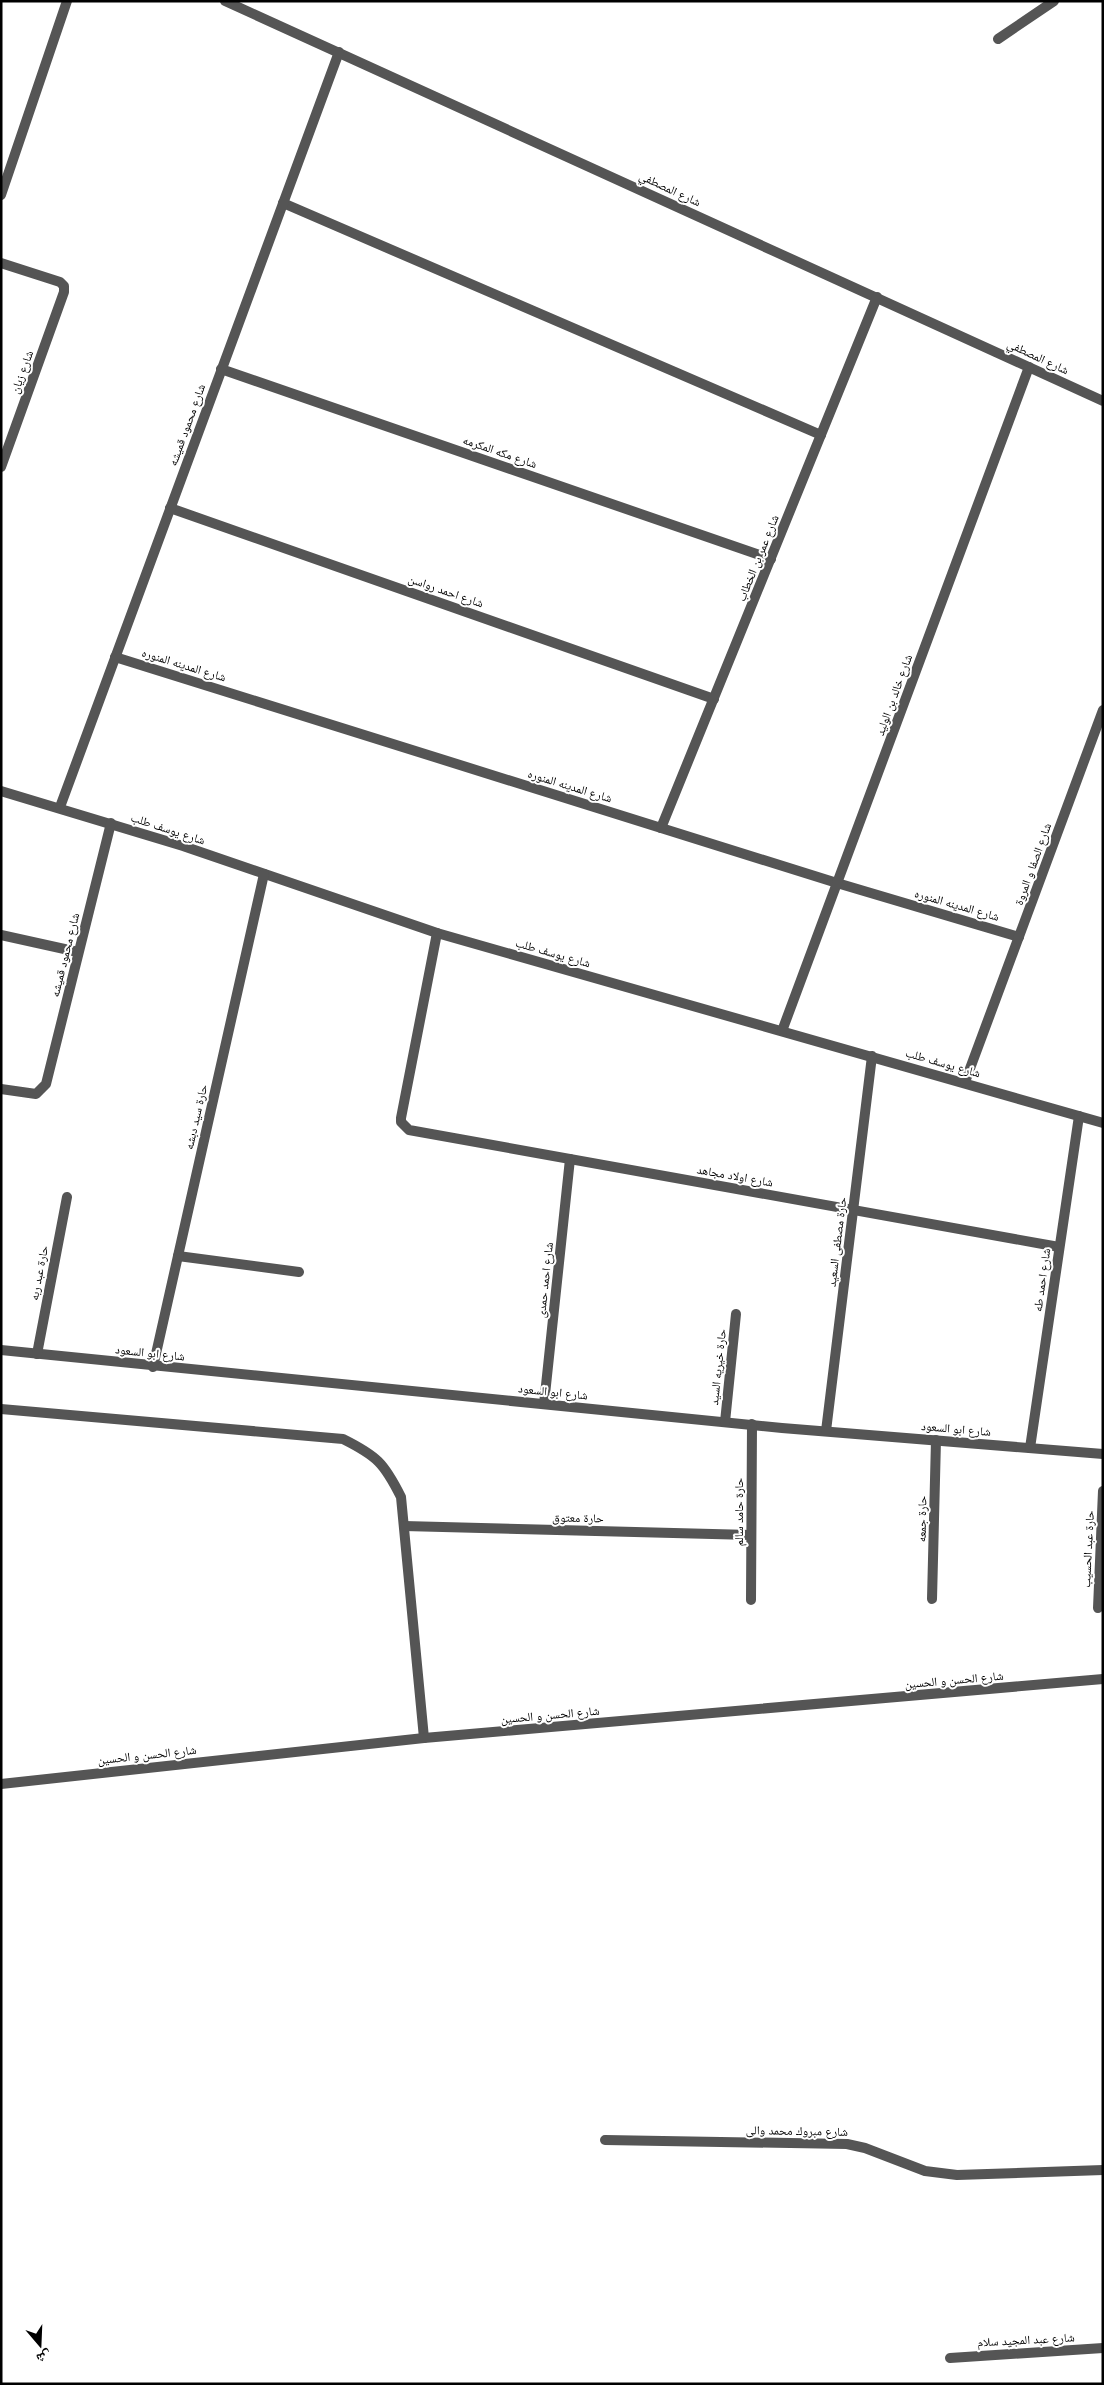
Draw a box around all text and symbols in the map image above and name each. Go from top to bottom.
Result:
street label: شارع المصطفي [636,168,703,212]
street label: شارع المصطفي [1004,336,1071,380]
street label: شارع زيان [7,348,37,396]
street label: شارع محمود قميشه [165,382,209,468]
street label: شارع مكه المكرمه [461,432,539,472]
street label: شارع عمر بن الخطاب [733,512,783,604]
street label: شارع احمد رواسن [406,571,486,611]
street label: شارع المدينه المنوره [140,645,228,685]
street label: شارع خالد بن الوليد [872,652,916,738]
street label: شارع المدينه المنوره [526,766,614,806]
street label: شارع يوسف طلب [129,809,207,849]
street label: شارع الصفا و المروة [1011,821,1055,907]
street label: شارع المدينه المنوره [913,885,1001,925]
street label: شارع محمود قميشه [47,911,83,999]
street label: شارع يوسف طلب [514,935,593,971]
street label: شارع يوسف طلب [904,1045,983,1081]
street label: حارة سيد دبشه [181,1083,211,1151]
street label: شارع اولاد مجاهد [696,1161,775,1191]
street label: حارة مصطفى السعيد [824,1196,850,1288]
street label: شارع احمد حمدى [533,1241,557,1319]
street label: حارة عبد ربه [26,1244,52,1302]
street label: شارع احمد طه [1030,1247,1054,1313]
street label: حارة خيريه السيد [706,1328,729,1406]
street label: شارع ابو السعود [114,1341,186,1365]
street label: شارع ابو السعود [517,1380,589,1404]
street label: شارع ابو السعود [920,1418,992,1440]
street label: حارة حامد سالم [731,1477,747,1546]
street label: حارة جمعه [914,1495,930,1542]
street label: حارة معتوق [552,1510,604,1525]
street label: حارة عبد الحسيب [1078,1510,1097,1588]
street label: شارع الحسن و الحسين [904,1668,1004,1692]
street label: شارع الحسن و الحسين [500,1703,600,1727]
street label: شارع الحسن و الحسين [97,1742,197,1768]
street label: شارع مبروك محمد والى [746,2122,848,2140]
north arrow [15,2320,65,2370]
street label: شارع عبد المجيد سلام [977,2329,1075,2351]
text: ش [34,2346,54,2368]

